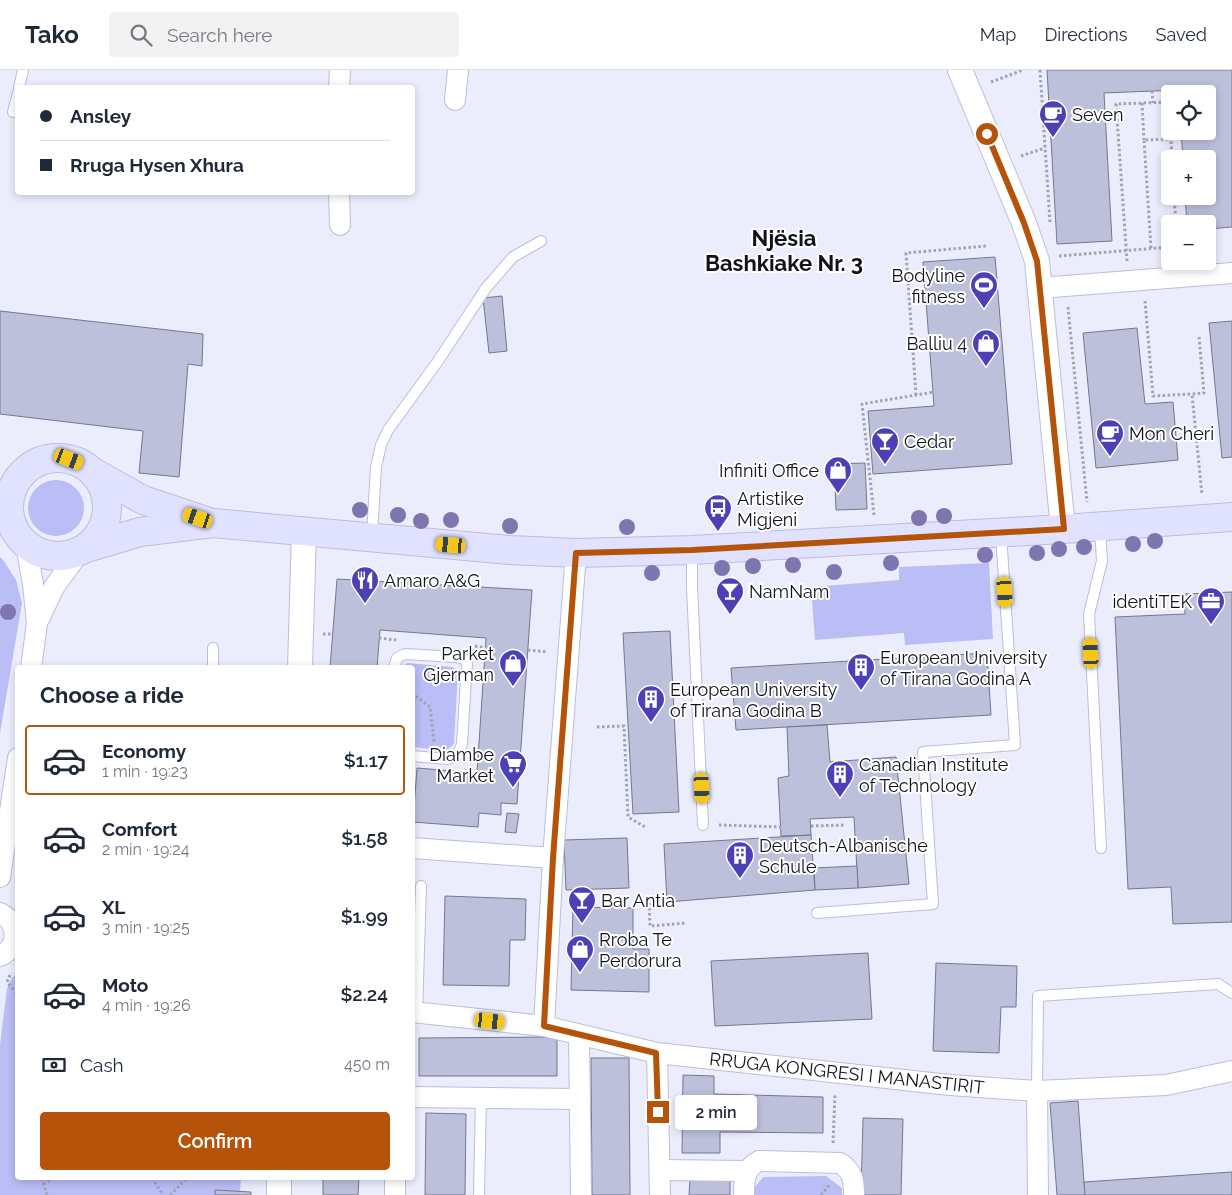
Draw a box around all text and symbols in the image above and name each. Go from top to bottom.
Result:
search box [109,12,459,57]
text: Tako [25,20,79,49]
icon: search [127,21,155,49]
text: Search here [167,24,272,46]
text: Map [980,24,1016,45]
text: Directions [1044,24,1128,45]
text: Saved [1156,24,1207,45]
map controls [1161,85,1216,270]
button: locate [1161,85,1216,140]
cafe icon: Seven [1038,99,1068,138]
place label: Seven [1072,104,1124,125]
text: Ansley [70,105,131,127]
route start [976,123,998,145]
button: + [1161,150,1216,205]
text: Rruga Hysen Xhura [70,154,244,176]
button: − [1161,215,1216,270]
district label: Njësia Bashkiake Nr. 3 [705,225,863,276]
place label: Bodyline fitness [891,265,965,307]
sports icon: Bodyline fitness [969,270,999,309]
shop icon: Balliu 4 [971,328,1001,367]
place label: Balliu 4 [906,333,967,354]
cafe icon: Mon Cheri [1095,418,1125,457]
place label: Mon Cheri [1129,423,1214,444]
bar icon: Cedar [870,426,900,465]
place label: Cedar [904,431,955,452]
car [52,447,85,471]
shop icon: Infiniti Office [823,455,853,494]
place label: Infiniti Office [719,460,819,481]
place label: Artistike Migjeni [737,488,804,530]
bus stop icon: Artistike Migjeni [703,493,733,532]
car [181,506,214,530]
car [435,536,466,554]
restaurant icon: Amaro A&G [350,565,380,604]
place label: Amaro A&G [384,570,480,591]
bar icon: NamNam [715,576,745,615]
car [996,577,1013,607]
place label: NamNam [749,581,829,602]
office icon: identiTEK [1196,586,1226,625]
place label: identiTEK [1112,591,1192,612]
car [1082,638,1099,668]
place label: Parket Gjerman [423,643,494,685]
place label: European University of Tirana Godina A [880,647,1047,689]
shop icon: Parket Gjerman [498,648,528,687]
building icon: European University of Tirana Godina A [846,652,876,691]
place label: European University of Tirana Godina B [670,679,837,721]
text: Choose a ride [40,682,184,708]
building icon: European University of Tirana Godina B [636,684,666,723]
icon: car [42,738,87,783]
text: Economy [102,740,186,762]
place label: Diambe Market [429,744,494,786]
text: $1.17 [344,749,388,771]
supermarket icon: Diambe Market [498,749,528,788]
place label: Canadian Institute of Technology [859,754,1009,796]
building icon: Canadian Institute of Technology [825,759,855,798]
text: 1 min · 19:23 [102,762,188,781]
car [693,773,710,803]
icon: car [42,816,87,861]
text: Comfort [102,818,177,840]
text: $1.58 [341,827,388,849]
place label: Deutsch-Albanische Schule [759,835,928,877]
text: 2 min · 19:24 [102,840,189,859]
building icon: Deutsch-Albanische Schule [725,840,755,879]
bar icon: Bar Antia [567,885,597,924]
place label: Bar Antia [601,890,675,911]
icon: car [42,894,87,939]
text: XL [102,896,125,918]
text: $1.99 [341,905,388,927]
text: 3 min · 19:25 [102,918,190,937]
place label: Rroba Te Perdorura [599,929,682,971]
shop icon: Rroba Te Perdorura [565,934,595,973]
icon: car [42,972,87,1017]
text: Moto [102,974,148,996]
text: $2.24 [340,983,388,1005]
text: 4 min · 19:26 [102,996,191,1015]
car [474,1012,505,1030]
street label: RRUGA KONGRESI I MANASTIRIT [708,1048,986,1098]
icon: cash [40,1051,68,1079]
text: Cash [80,1054,124,1076]
text: 450 m [344,1055,390,1074]
callout: 2 min [676,1094,758,1130]
route end [647,1101,669,1123]
text: 2 min [696,1103,737,1122]
button: Confirm [40,1112,390,1170]

